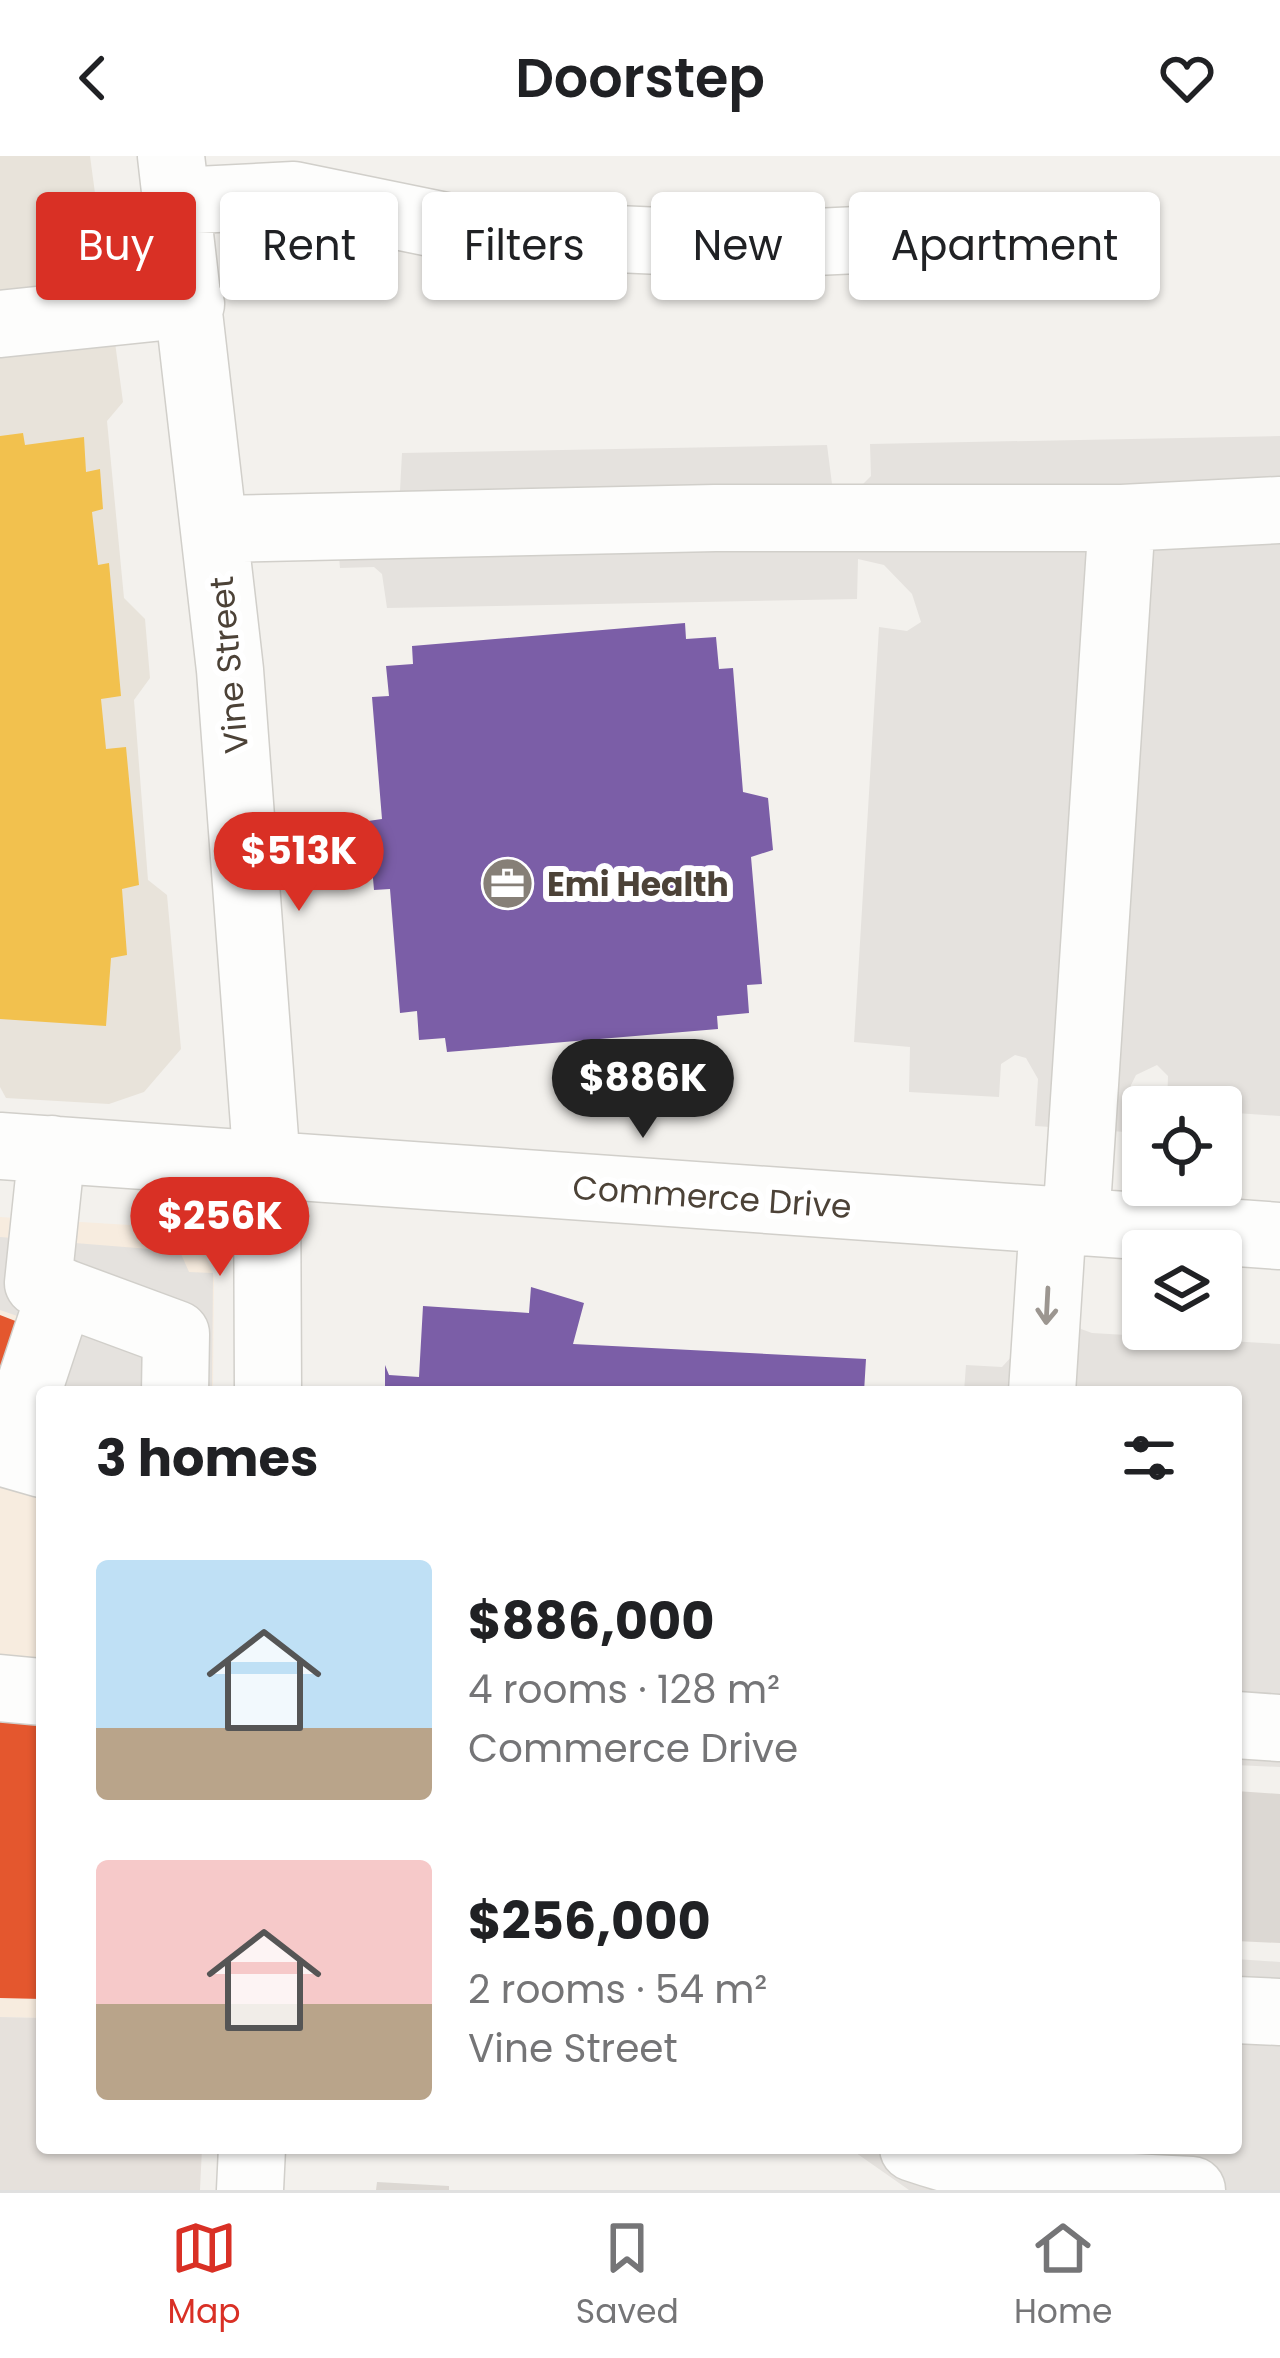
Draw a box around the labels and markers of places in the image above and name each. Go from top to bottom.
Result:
pin: $513K [215,812,383,914]
office icon: Emi Health [480,856,536,912]
place label: Emi Health [547,861,729,908]
pin: $886K [559,1039,727,1141]
pin: $256K [136,1177,304,1279]

